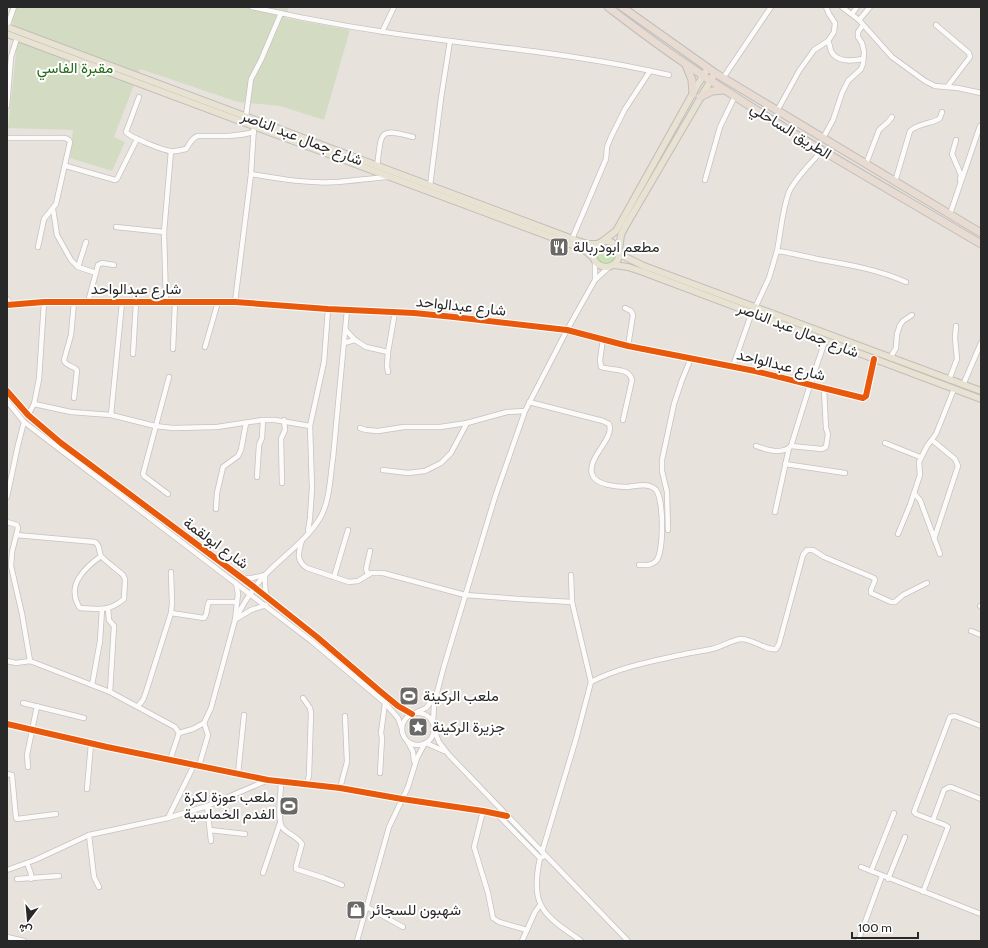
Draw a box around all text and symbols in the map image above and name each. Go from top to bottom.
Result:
park label: مقبرة الفاسي [37,59,113,81]
street label: الطريق الساحلي [745,99,835,166]
street label: شارع جمال عبد الناصر [237,106,365,171]
restaurant icon: مطعم ابودربالة [548,236,570,258]
place label: مطعم ابودربالة [573,238,660,257]
street label: شارع عبدالواحد [91,280,181,300]
street label: شارع عبدالواحد [415,292,507,322]
street label: شارع جمال عبد الناصر [733,298,861,363]
street label: شارع عبدالواحد [734,345,827,387]
street label: شارع ابولقمة [179,513,252,574]
sports icon: ملعب الركينة [398,685,420,707]
place label: ملعب الركينة [423,687,499,705]
place icon: جزيرة الركينة [407,716,429,738]
place label: جزيرة الركينة [432,718,505,736]
place label: ملعب عوزة لكرة الفدم الخماسية [184,788,275,824]
sports icon: ملعب عوزة لكرة الفدم الخماسية [278,795,300,817]
shop icon: شهبون للسجائر [345,899,367,921]
north arrow [8,900,48,940]
place label: شهبون للسجائر [369,901,461,919]
scale bar [852,914,918,940]
text: 100 m [858,920,892,935]
text: ش [17,921,34,938]

